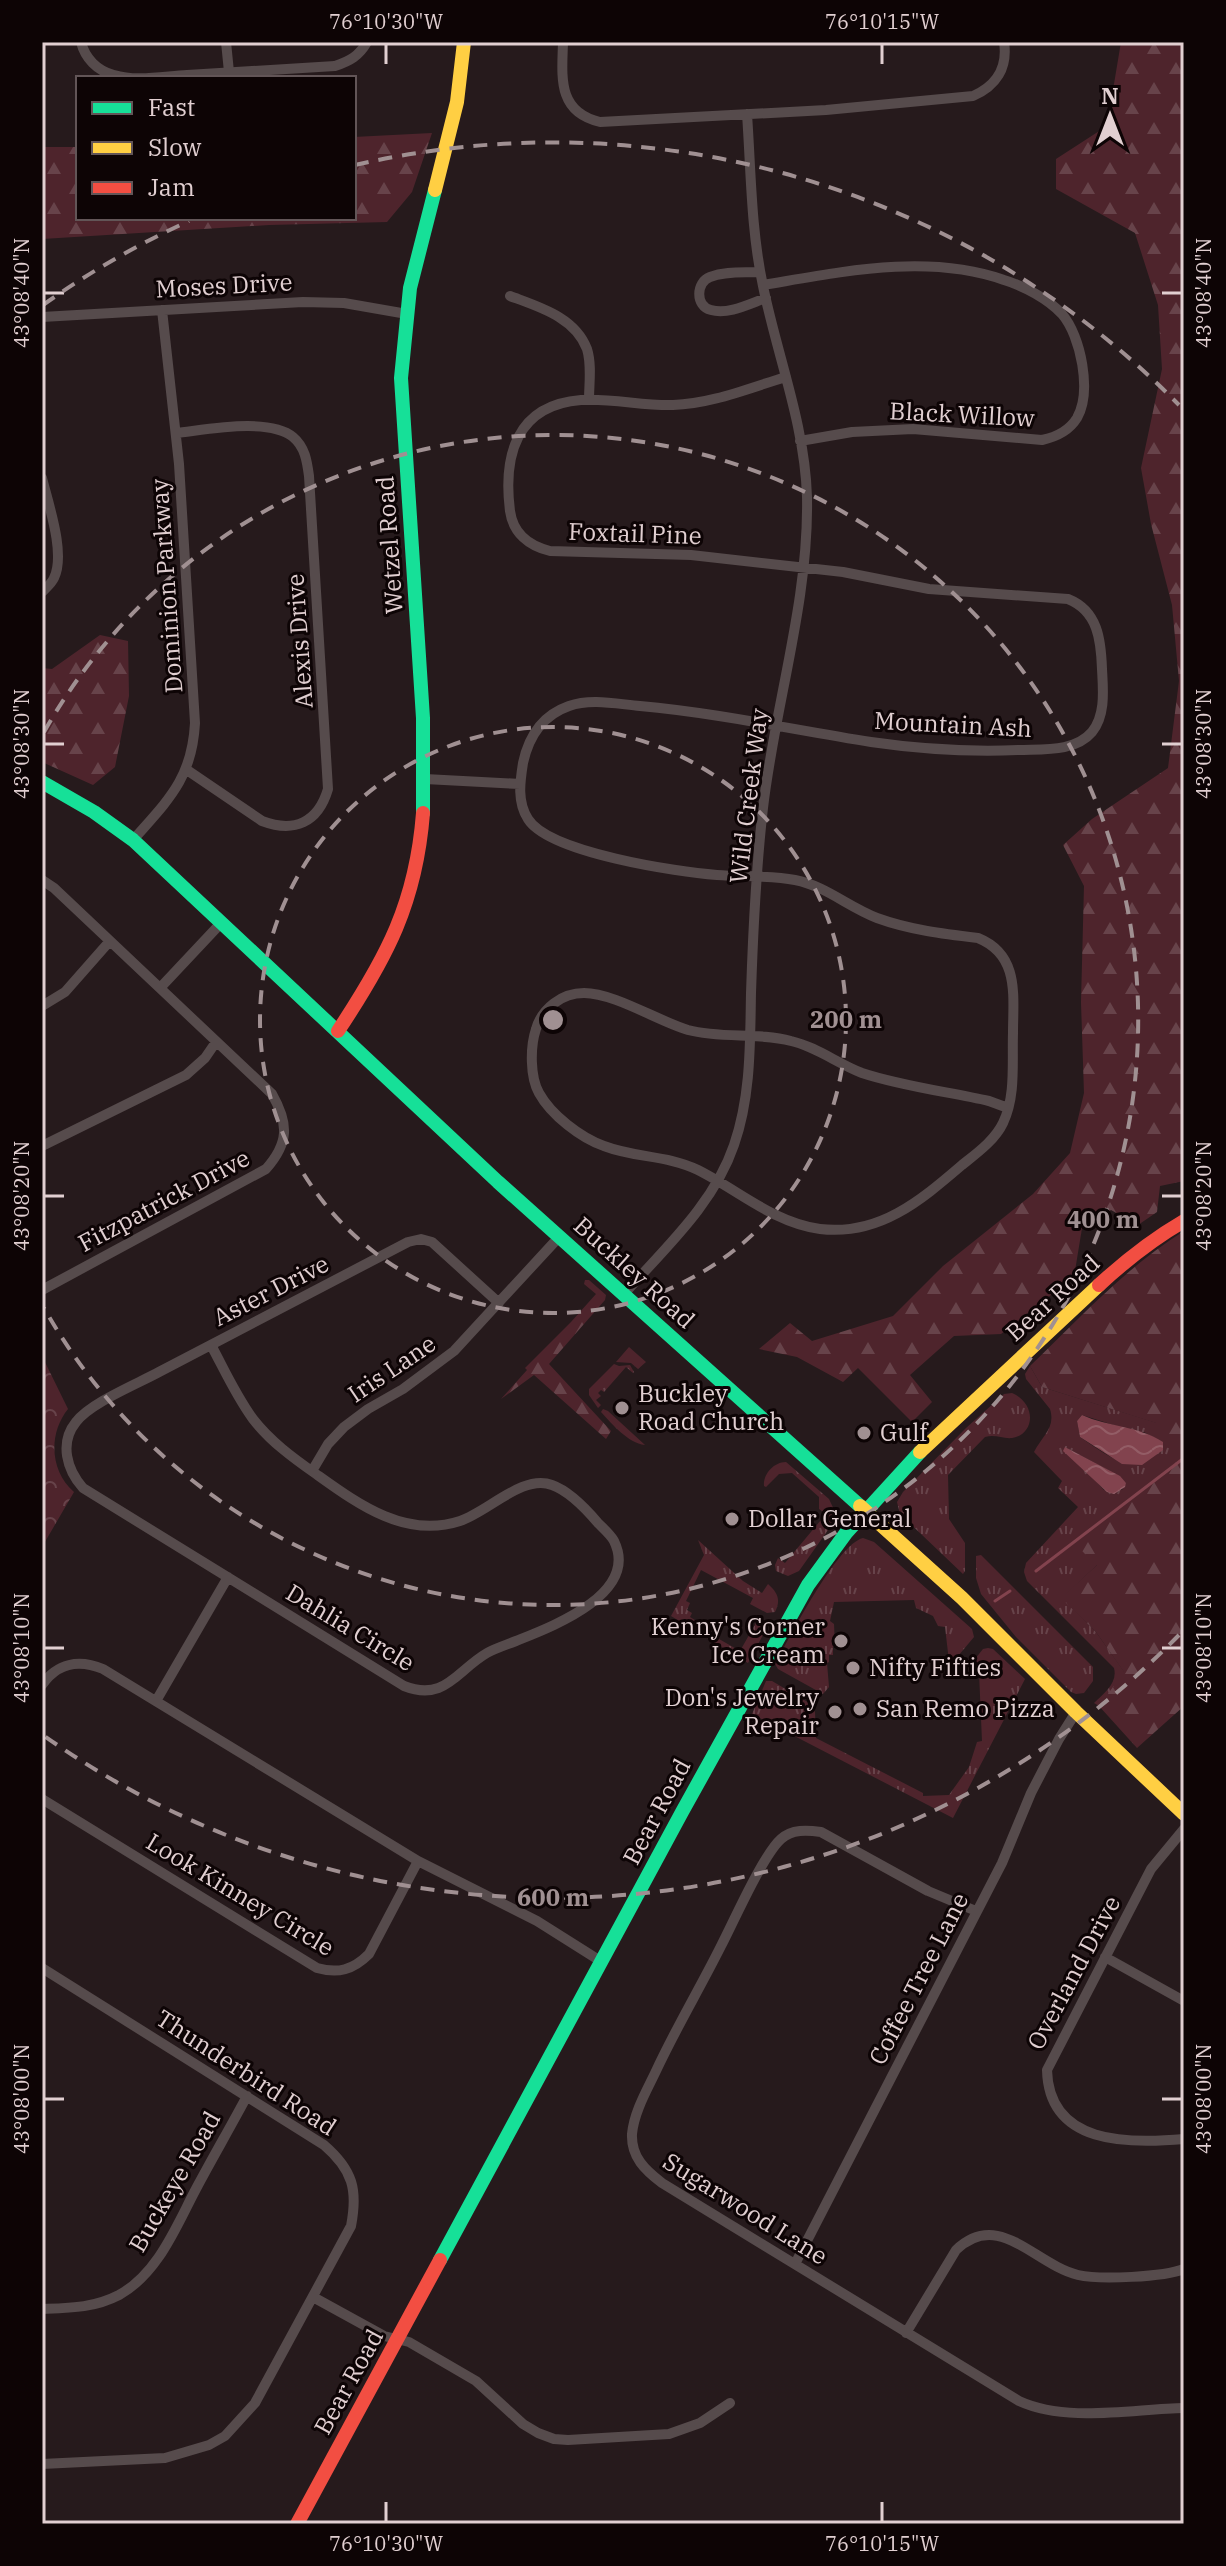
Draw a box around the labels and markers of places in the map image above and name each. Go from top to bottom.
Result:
centre of rings [539,1006,567,1034]
place label: Buckley Road Church [638,1377,784,1437]
marker: Buckley Road Church [613,1399,631,1417]
place label: Gulf [880,1416,929,1448]
marker: Gulf [855,1424,873,1442]
place label: Dollar General [748,1502,912,1534]
marker: Dollar General [723,1510,741,1528]
place label: Kenny's Corner Ice Cream [651,1610,825,1670]
marker: Kenny's Corner Ice Cream [832,1632,850,1650]
place label: Nifty Fifties [869,1651,1001,1683]
marker: Nifty Fifties [844,1659,862,1677]
place label: Don's Jewelry Repair [665,1681,819,1741]
place label: San Remo Pizza [876,1692,1055,1724]
marker: San Remo Pizza [851,1700,869,1718]
marker: Don's Jewelry Repair [826,1703,844,1721]

